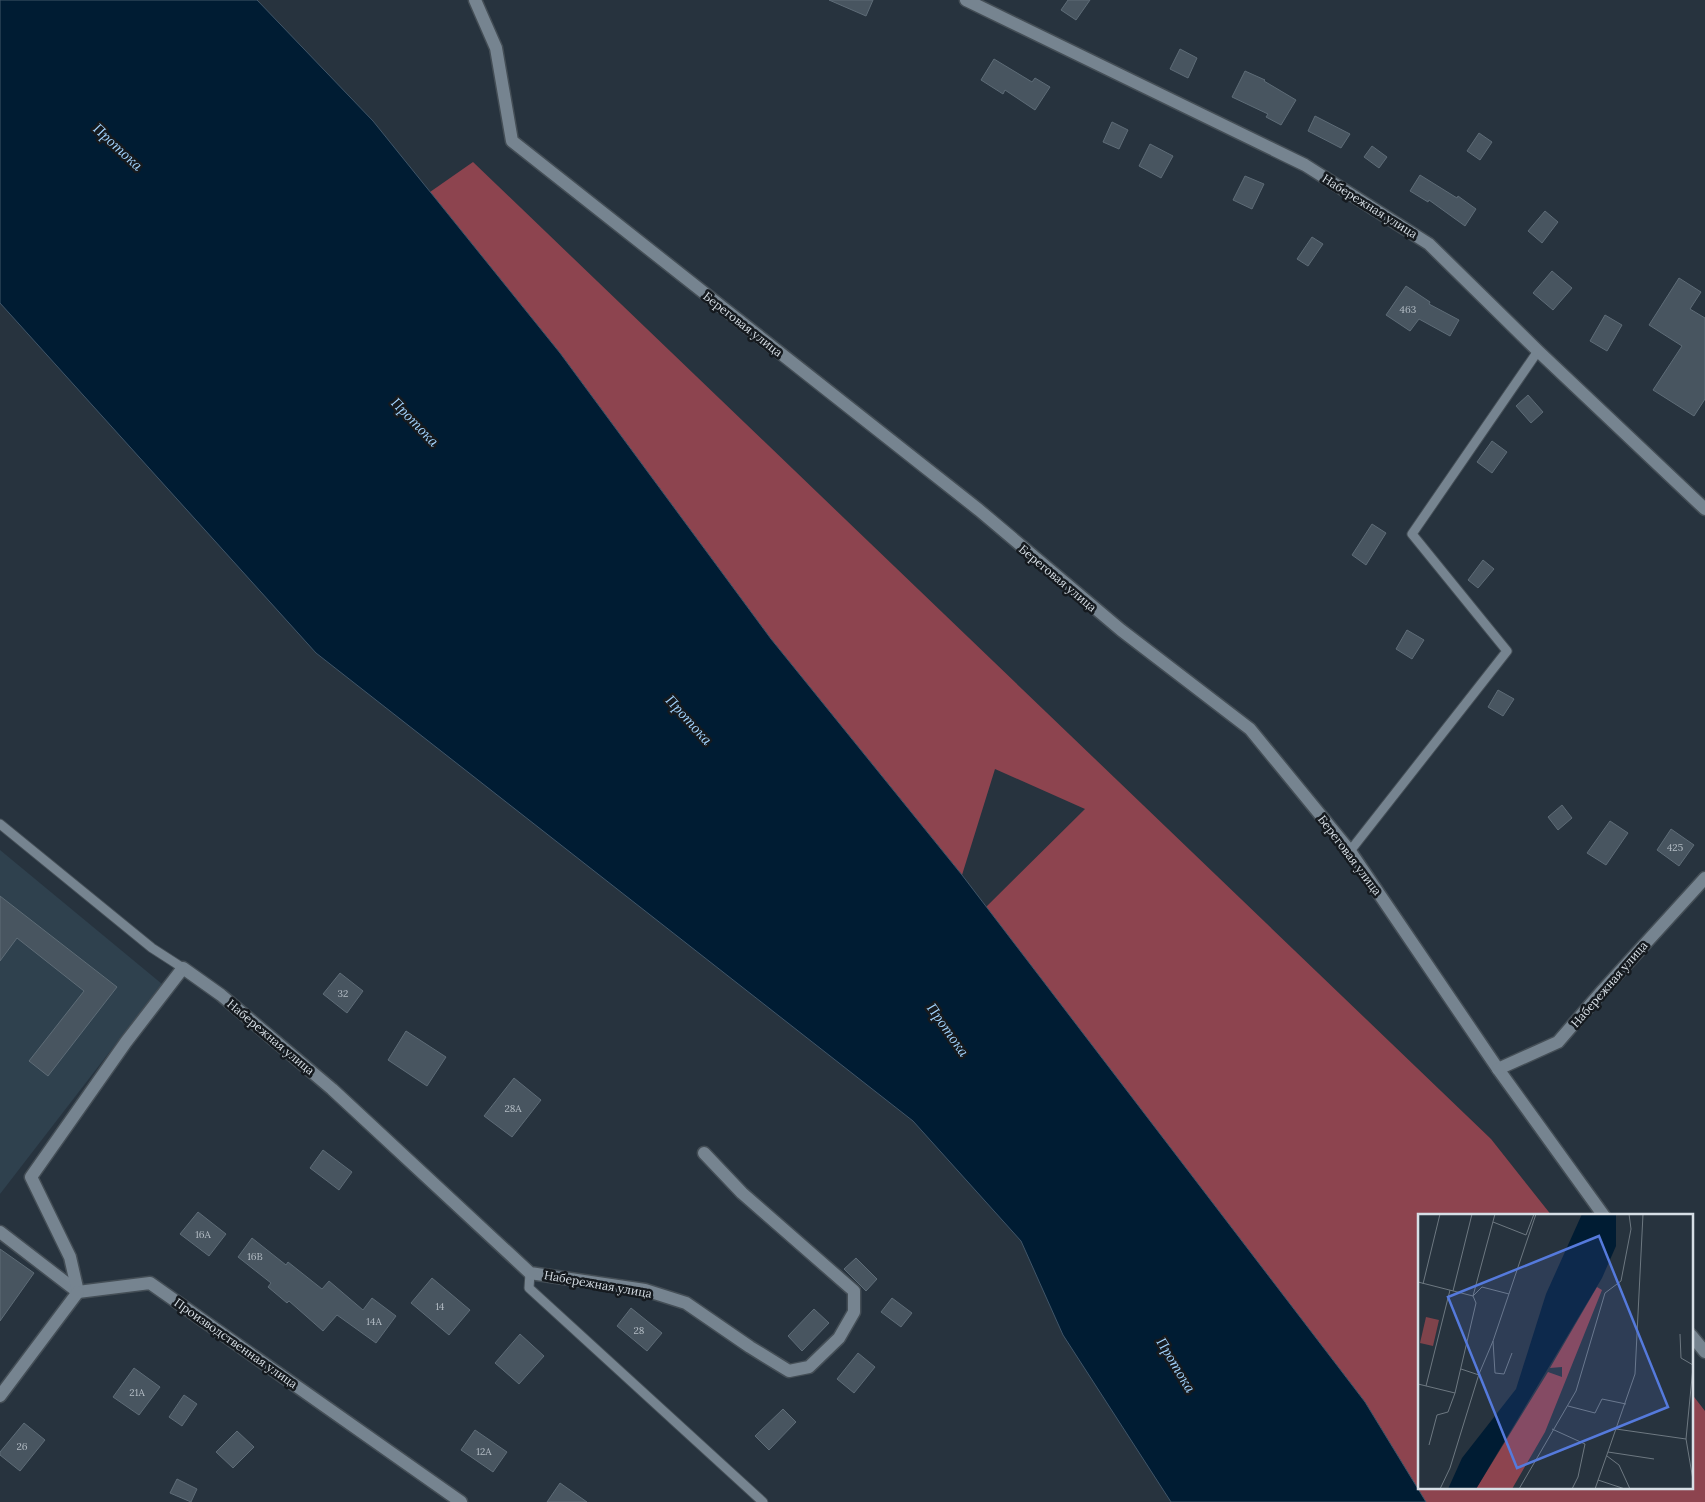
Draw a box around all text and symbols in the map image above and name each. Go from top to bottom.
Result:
water label: Протока [90,120,147,175]
street label: Набережная улица [1320,171,1420,241]
street label: Береговая улица [700,288,786,360]
house number: 463 [1400,303,1417,316]
water label: Протока [387,394,443,450]
street label: Береговая улица [1016,541,1100,615]
water label: Протока [662,691,716,749]
street label: Береговая улица [1315,812,1385,898]
house number: 425 [1667,841,1683,854]
street label: Набережная улица [1567,938,1651,1030]
house number: 32 [338,987,348,1000]
street label: Набережная улица [224,996,318,1078]
water label: Протока [923,1000,973,1060]
house number: 28А [504,1102,522,1115]
inset map [1418,1214,1692,1490]
house number: 16А [195,1228,212,1241]
house number: 16В [247,1250,263,1263]
street label: Набережная улица [543,1267,653,1301]
street label: Производственная улица [171,1295,301,1391]
house number: 14 [435,1300,445,1313]
house number: 14А [366,1315,382,1328]
house number: 28 [634,1324,645,1337]
water label: Протока [1153,1334,1200,1396]
house number: 21А [129,1386,145,1399]
house number: 26 [16,1440,28,1453]
house number: 12А [476,1445,492,1458]

